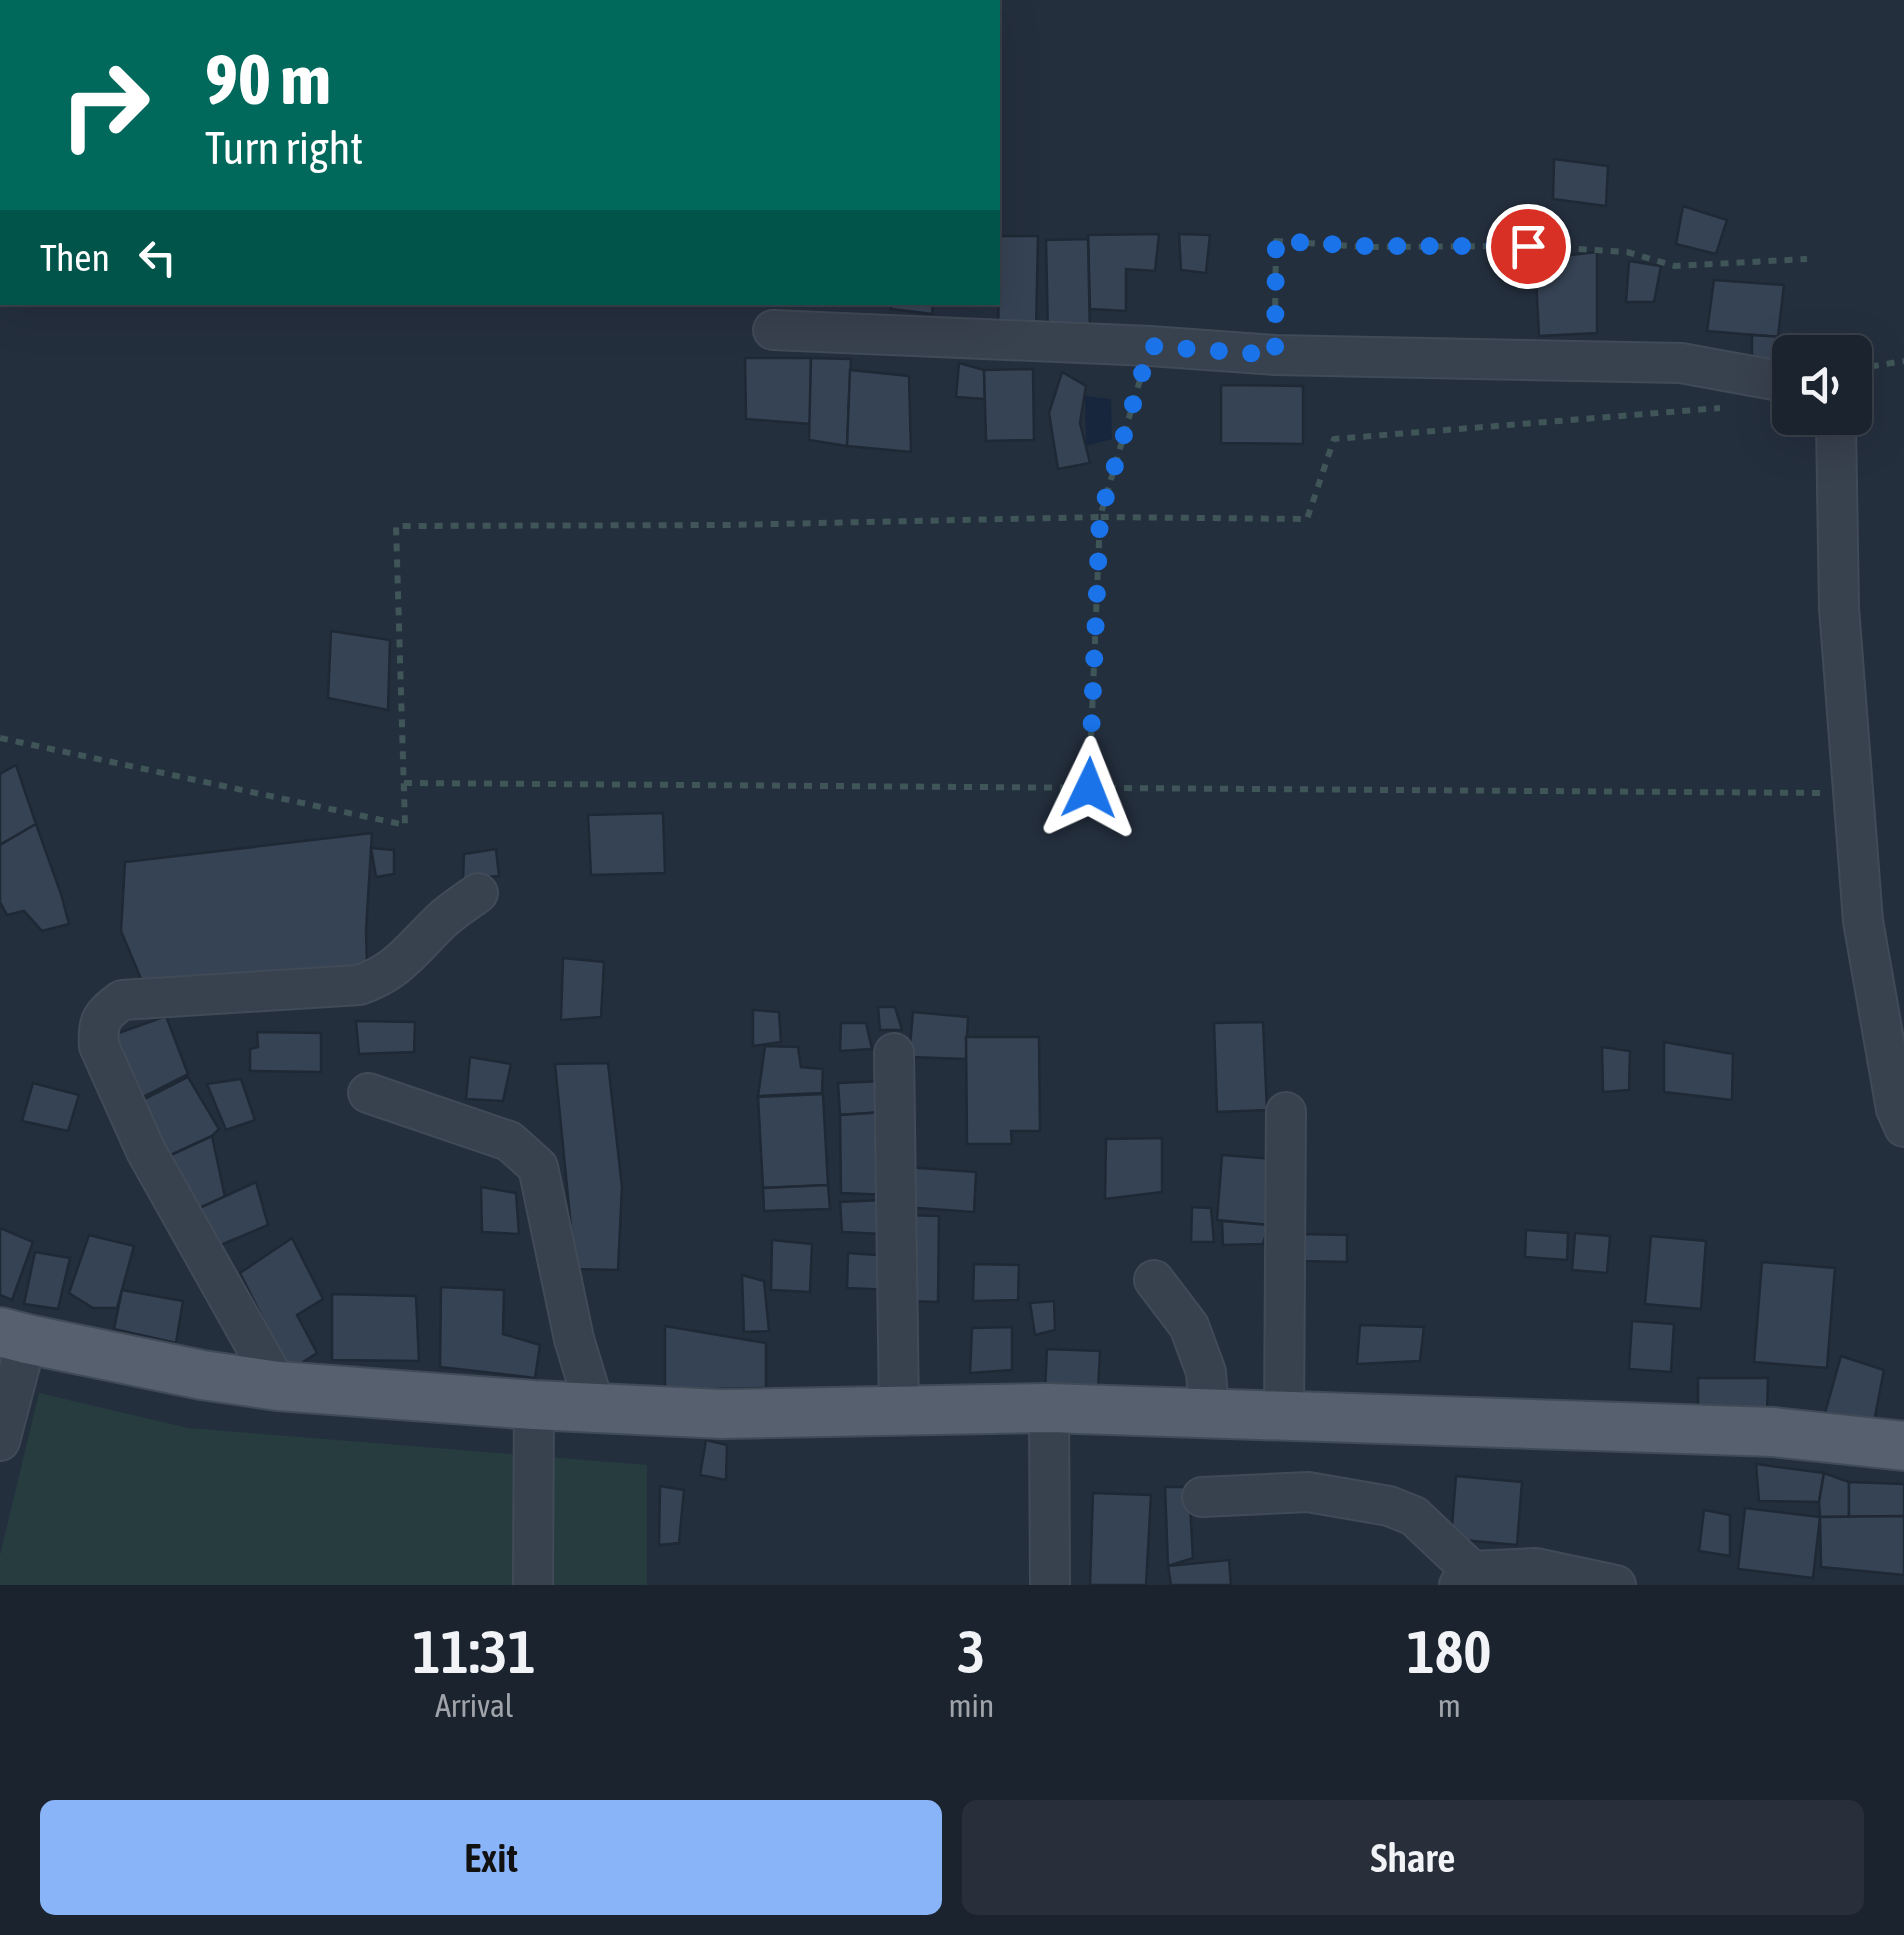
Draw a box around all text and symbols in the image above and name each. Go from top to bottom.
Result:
text: 90 m [205,39,331,119]
icon: right [40,40,170,170]
text: Turn right [205,122,363,174]
pin [1486,204,1571,289]
icon: arrive [1501,219,1556,274]
icon: left [130,230,185,285]
text: Then [40,236,110,279]
map controls [1772,335,1872,435]
button: sound [1772,335,1872,435]
position arrow [1037,736,1141,840]
text: 11:31 [412,1617,536,1686]
text: 3 [957,1617,986,1686]
text: 180 [1407,1617,1491,1686]
text: Arrival [435,1687,513,1724]
text: min [948,1687,994,1724]
text: m [1438,1687,1461,1724]
button: Exit [40,1800,942,1915]
button: Share [962,1800,1864,1915]

